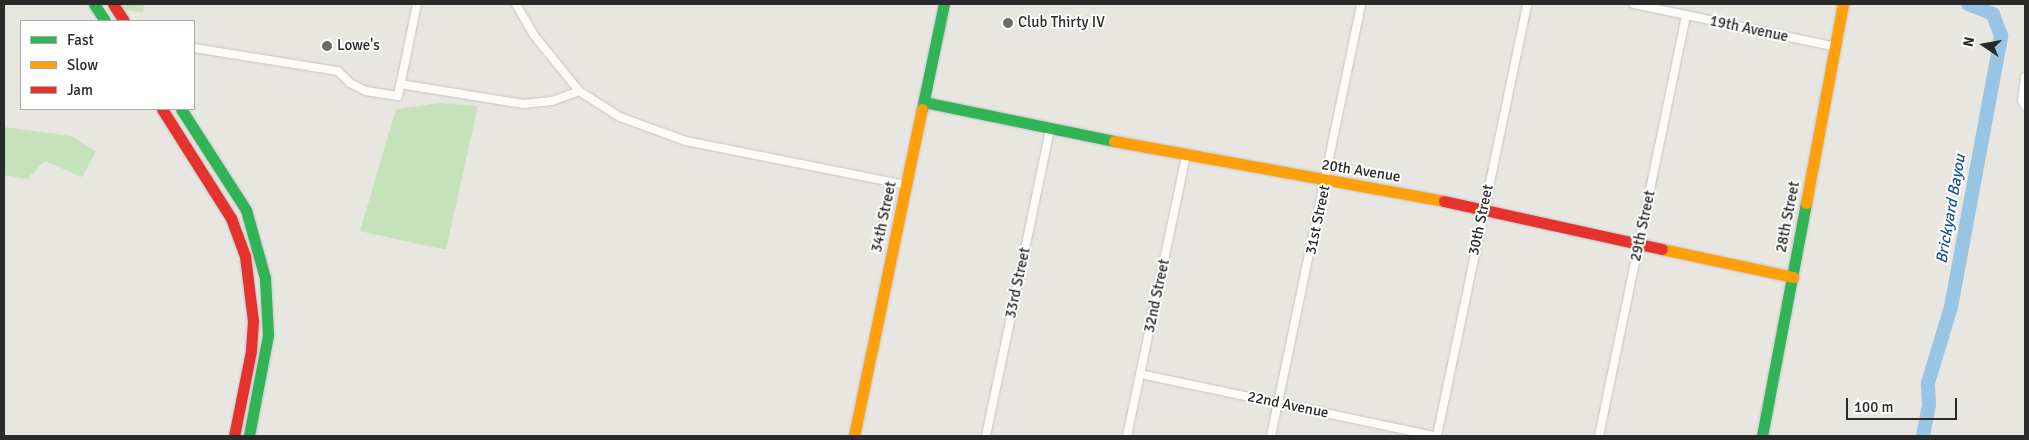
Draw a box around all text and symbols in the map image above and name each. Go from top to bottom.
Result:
street label: 19th Avenue [1708,12,1790,46]
place label: Club Thirty IV [1018,14,1105,32]
marker: Club Thirty IV [1002,17,1014,29]
legend [20,20,195,110]
north arrow [1959,20,2009,70]
text: Fast [67,31,94,49]
text: N [1960,35,1978,48]
place label: Lowe's [337,37,380,55]
marker: Lowe's [321,40,333,52]
text: Slow [67,56,98,74]
text: Jam [67,81,93,99]
water label: Brickyard Bayou [1932,153,1970,265]
street label: 20th Avenue [1320,156,1402,186]
street label: 34th Street [868,180,900,254]
street label: 28th Street [1772,180,1804,254]
street label: 30th Street [1465,183,1497,257]
street label: 31st Street [1302,184,1334,256]
street label: 29th Street [1627,189,1659,263]
street label: 33rd Street [1002,246,1034,320]
street label: 32nd Street [1140,258,1174,334]
street label: 22nd Avenue [1246,388,1330,422]
scale bar [1849,388,1960,420]
text: 100 m [1854,398,1894,416]

